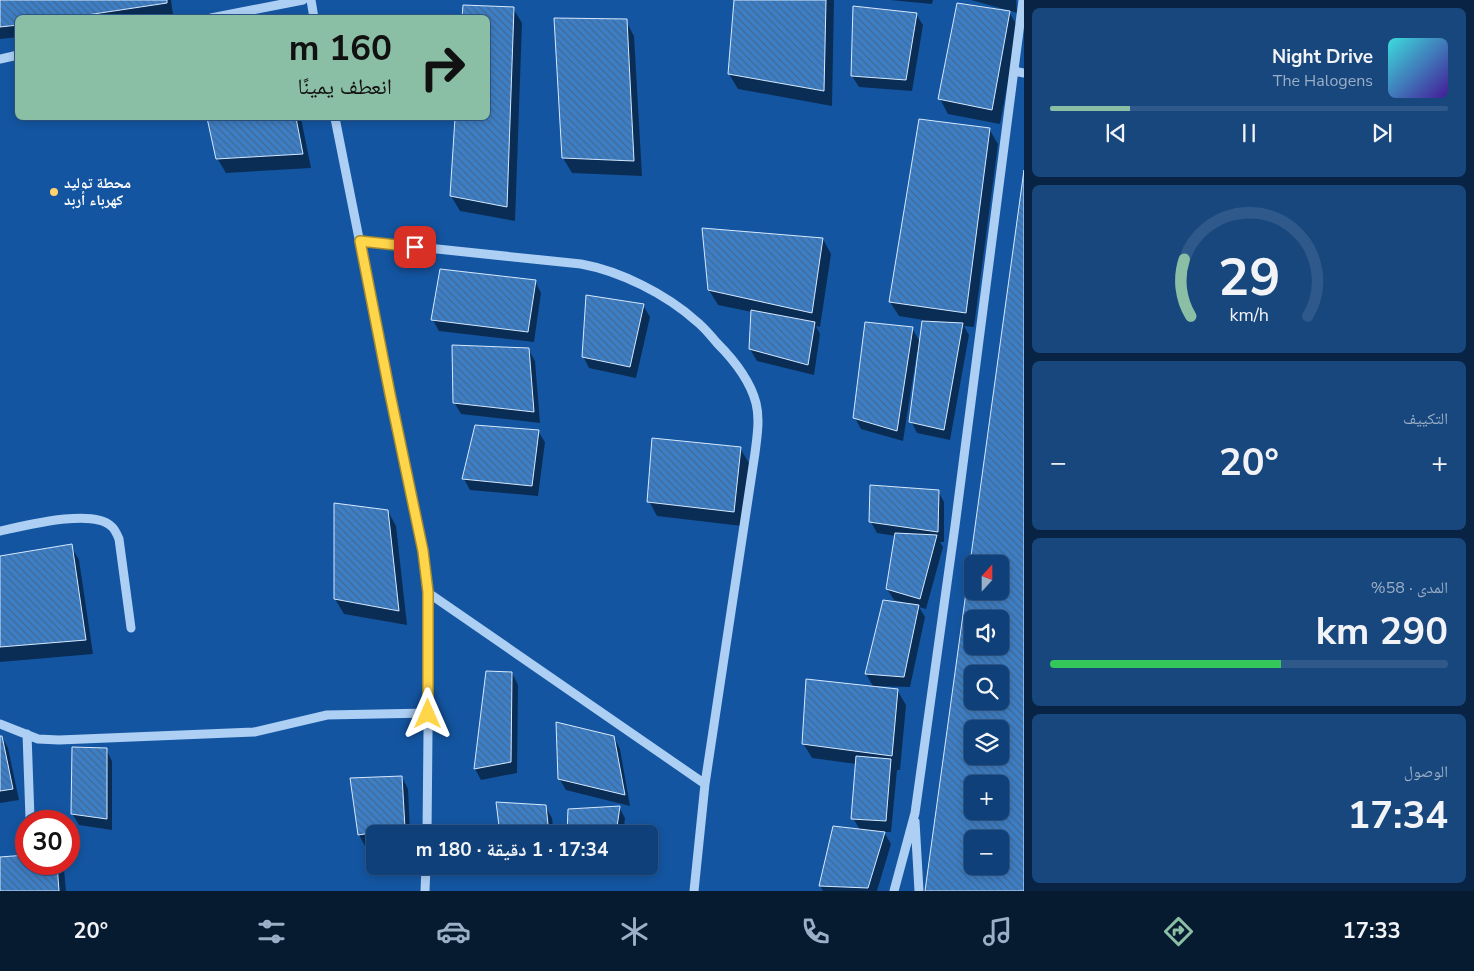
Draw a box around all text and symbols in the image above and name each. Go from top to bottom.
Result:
text: 160 m [289,25,392,72]
icon: right [410,35,475,100]
text: Night Drive [1272,44,1373,70]
text: The Halogens [1273,70,1373,92]
text: انعطف يمينًا [298,72,392,102]
icon: previous [1102,119,1130,147]
icon: pause [1235,119,1263,147]
icon: next [1368,119,1396,147]
place label: محطة توليد كهرباء أربد [64,173,131,210]
marker: محطة توليد كهرباء أربد [48,186,60,198]
pin [394,226,436,268]
icon: arrive [401,233,429,261]
text: 29 [1218,242,1280,313]
text: km/h [1229,303,1269,327]
text: التكييف [1403,408,1448,430]
text: 20° [1219,437,1279,488]
text: − [1050,444,1067,482]
text: + [1431,444,1448,482]
north arrow [964,555,1009,600]
map controls [964,555,1009,875]
text: المدى · 58% [1371,577,1448,599]
text: 290 km [1316,606,1448,657]
button: sound [964,610,1009,655]
button: search [964,665,1009,710]
position arrow [401,687,453,739]
button: layers [964,720,1009,765]
text: الوصول [1404,761,1448,783]
button: + [964,775,1009,820]
text: 17:34 [1347,790,1448,841]
speed limit sign: 30 [15,810,80,875]
button: − [964,830,1009,875]
text: 17:34 · 1 دقيقة · 180 m [416,837,608,863]
icon: filters [254,914,289,949]
icon: car [436,914,471,949]
icon: climate [617,914,652,949]
icon: phone [798,914,833,949]
icon: music [980,914,1015,949]
icon: directions [1161,914,1196,949]
text: 20° [73,916,108,946]
text: 17:33 [1343,916,1401,946]

